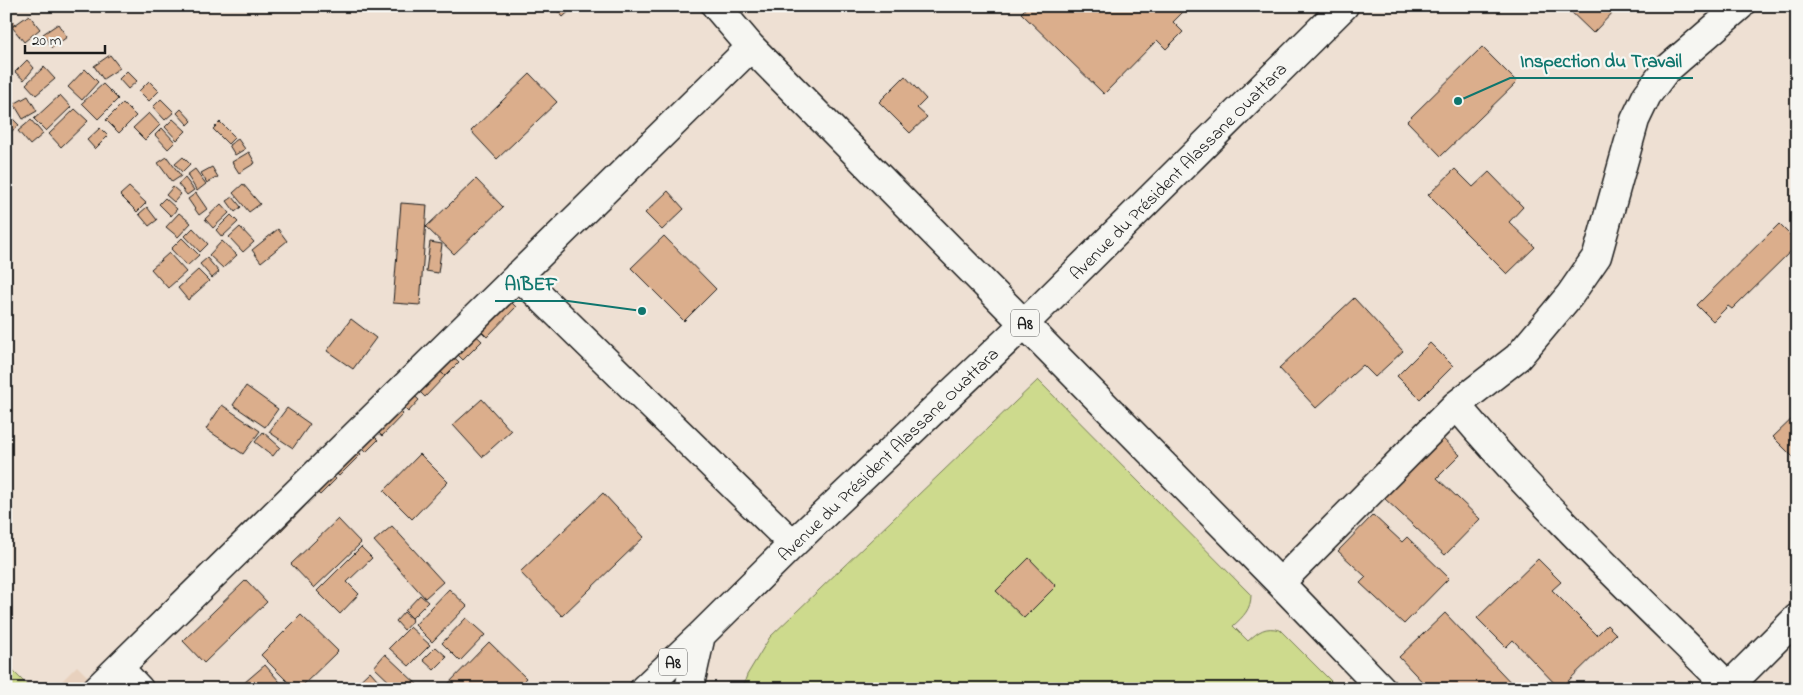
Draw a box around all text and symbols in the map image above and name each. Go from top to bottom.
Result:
scale bar [25,22,105,54]
text: 20 m [32,30,62,52]
callout: Inspection du Travail [1510,44,1693,78]
text: Inspection du Travail [1520,49,1682,76]
street label: Avenue du Président Alassane Ouattara [1065,58,1294,287]
callout: AIBEF [495,267,568,301]
text: AIBEF [505,272,558,299]
road number: A8 [1011,309,1039,336]
street label: Avenue du Président Alassane Ouattara [773,342,1006,568]
road number: A8 [659,649,687,676]

